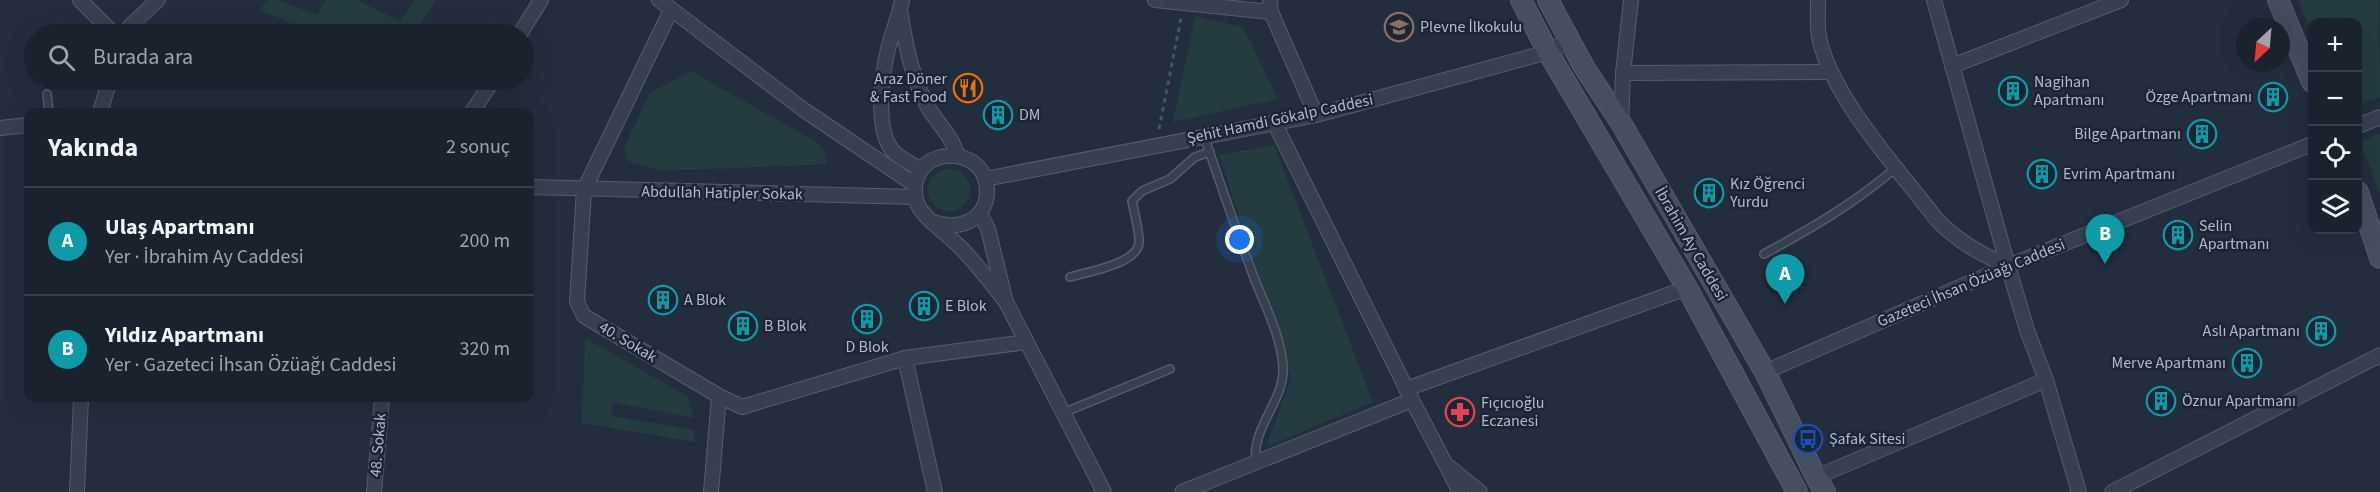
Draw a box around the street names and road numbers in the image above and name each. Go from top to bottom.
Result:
street label: Şehit Hamdi Gökalp Caddesi [1185,89,1375,149]
street label: Abdullah Hatipler Sokak [641,181,803,205]
street label: İbrahim Ay Caddesi [1649,183,1733,305]
street label: Gazeteci İhsan Özüağı Caddesi [1874,233,2068,333]
street label: 40. Sokak [595,316,661,368]
street label: 48. Sokak [364,412,392,478]

